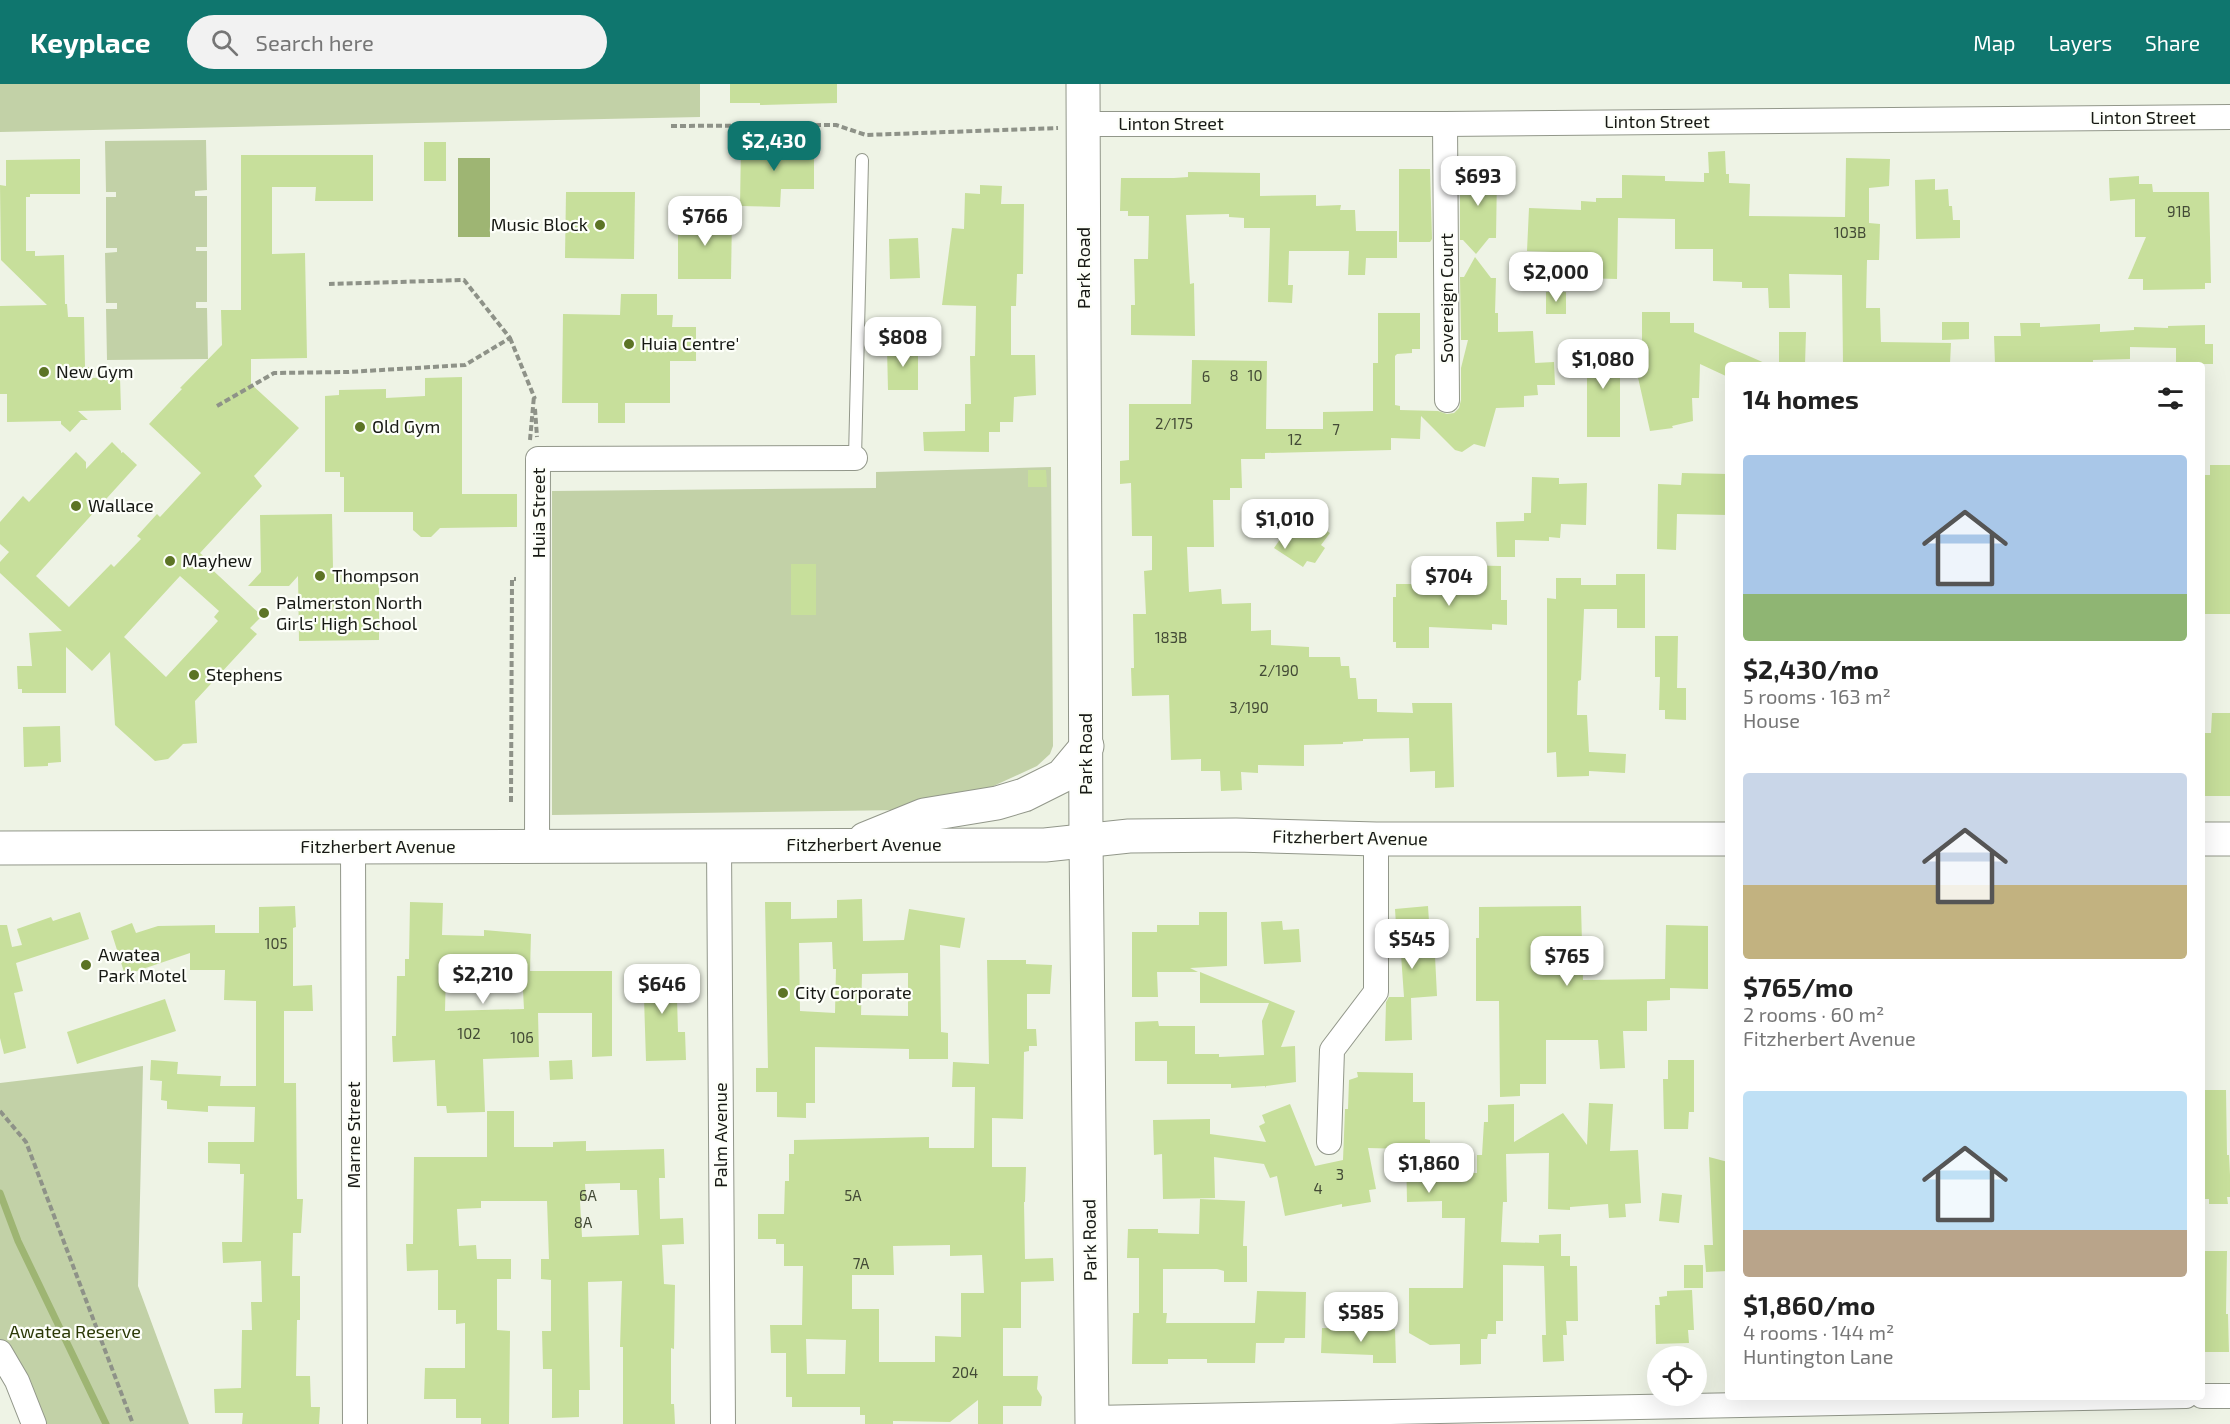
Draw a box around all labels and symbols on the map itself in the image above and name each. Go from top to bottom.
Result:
street label: Linton Street [2090,106,2196,128]
street label: Linton Street [1604,110,1710,132]
street label: Linton Street [1118,112,1224,134]
pin: $2,430 [725,121,823,172]
pin: $693 [1442,156,1514,207]
pin: $766 [669,196,741,247]
house number: 91B [2167,202,2191,220]
place label: Music Block [491,213,588,235]
marker: Music Block [593,218,607,232]
house number: 103B [1834,223,1866,241]
street label: Park Road [1072,227,1094,309]
street label: Sovereign Court [1435,233,1457,363]
pin: $2,000 [1507,252,1605,303]
pin: $808 [867,317,939,368]
place label: Huia Centre' [641,332,739,354]
marker: Huia Centre' [622,337,636,351]
pin: $1,080 [1554,339,1652,390]
place label: New Gym [56,360,133,382]
marker: New Gym [37,365,51,379]
house number: 8 [1229,366,1239,384]
house number: 10 [1247,366,1263,384]
house number: 6 [1202,367,1210,385]
house number: 2/175 [1155,414,1193,432]
place label: Old Gym [372,415,440,437]
marker: Old Gym [353,420,367,434]
house number: 7 [1332,420,1340,438]
house number: 12 [1288,430,1302,448]
street label: Huia Street [527,468,549,558]
place label: Wallace [88,494,154,516]
marker: Wallace [69,499,83,513]
pin: $1,010 [1236,499,1334,550]
place label: Mayhew [182,549,252,571]
marker: Mayhew [163,554,177,568]
pin: $704 [1413,556,1485,607]
place label: Thompson [332,564,419,586]
marker: Thompson [313,569,327,583]
place label: Palmerston North Girls' High School [276,591,423,634]
marker: Palmerston North Girls' High School [257,606,271,620]
house number: 183B [1155,628,1187,646]
house number: 2/190 [1259,661,1299,679]
place label: Stephens [206,663,283,685]
marker: Stephens [187,668,201,682]
house number: 3/190 [1229,698,1269,716]
street label: Park Road [1074,713,1096,795]
street label: Fitzherbert Avenue [1272,825,1428,849]
street label: Fitzherbert Avenue [786,833,942,855]
street label: Fitzherbert Avenue [300,835,456,857]
pin: $545 [1376,919,1448,970]
house number: 105 [264,934,288,952]
pin: $765 [1531,936,1603,987]
place label: Awatea Park Motel [98,943,187,986]
pin: $2,210 [434,954,532,1005]
marker: Awatea Park Motel [79,958,93,972]
pin: $646 [626,964,698,1015]
place label: City Corporate [795,981,912,1003]
marker: City Corporate [776,986,790,1000]
house number: 102 [457,1024,481,1042]
house number: 106 [510,1028,534,1046]
street label: Marne Street [342,1081,364,1189]
street label: Palm Avenue [709,1082,731,1188]
pin: $1,860 [1380,1143,1478,1194]
house number: 3 [1336,1165,1344,1183]
house number: 4 [1313,1179,1323,1197]
house number: 6A [579,1186,598,1204]
house number: 5A [844,1186,862,1204]
street label: Park Road [1077,1199,1101,1281]
house number: 8A [574,1213,593,1231]
house number: 7A [853,1254,870,1272]
pin: $585 [1325,1292,1397,1343]
park label: Awatea Reserve [9,1320,141,1342]
house number: 204 [952,1363,978,1381]

